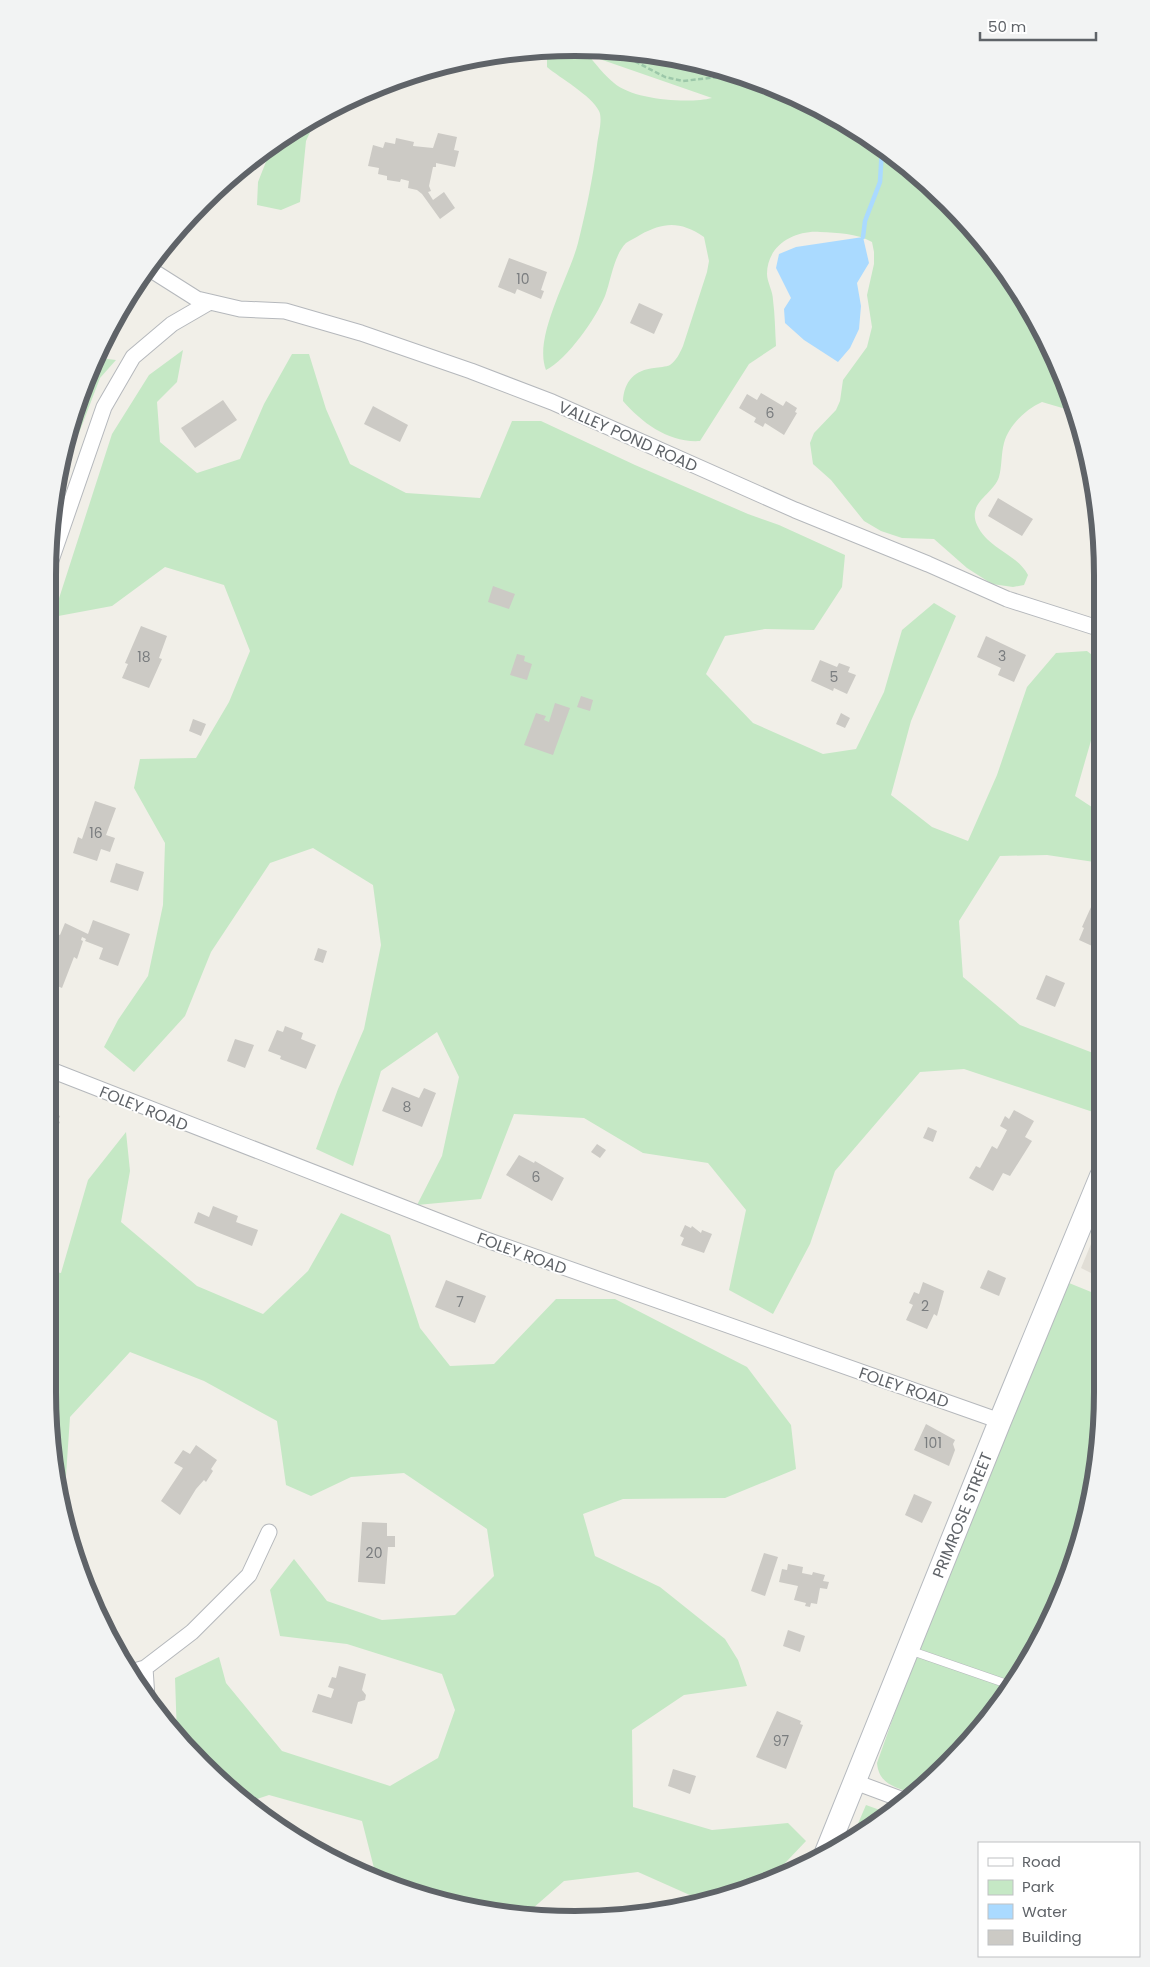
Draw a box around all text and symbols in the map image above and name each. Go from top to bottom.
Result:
scale bar [980,10,1096,42]
text: 50 m [988,16,1026,37]
house number: 10 [516,269,530,289]
street label: VALLEY POND ROAD [554,395,701,478]
house number: 6 [766,403,775,423]
house number: 3 [998,646,1006,666]
house number: 18 [137,647,151,667]
house number: 5 [830,667,838,687]
house number: 16 [89,823,103,843]
street label: FOLEY ROAD [96,1080,192,1137]
house number: 8 [403,1097,412,1117]
house number: 6 [532,1167,541,1187]
street label: FOLEY ROAD [474,1227,570,1280]
house number: 7 [456,1292,464,1312]
house number: 2 [921,1296,929,1316]
street label: FOLEY ROAD [856,1361,952,1414]
house number: 101 [924,1433,942,1453]
street label: PRIMROSE STREET [927,1449,998,1581]
house number: 20 [366,1543,382,1563]
house number: 97 [773,1731,790,1751]
legend [978,1842,1140,1957]
text: Road [1022,1851,1061,1872]
text: Park [1022,1876,1054,1897]
text: Water [1022,1901,1068,1922]
text: Building [1022,1926,1082,1947]

